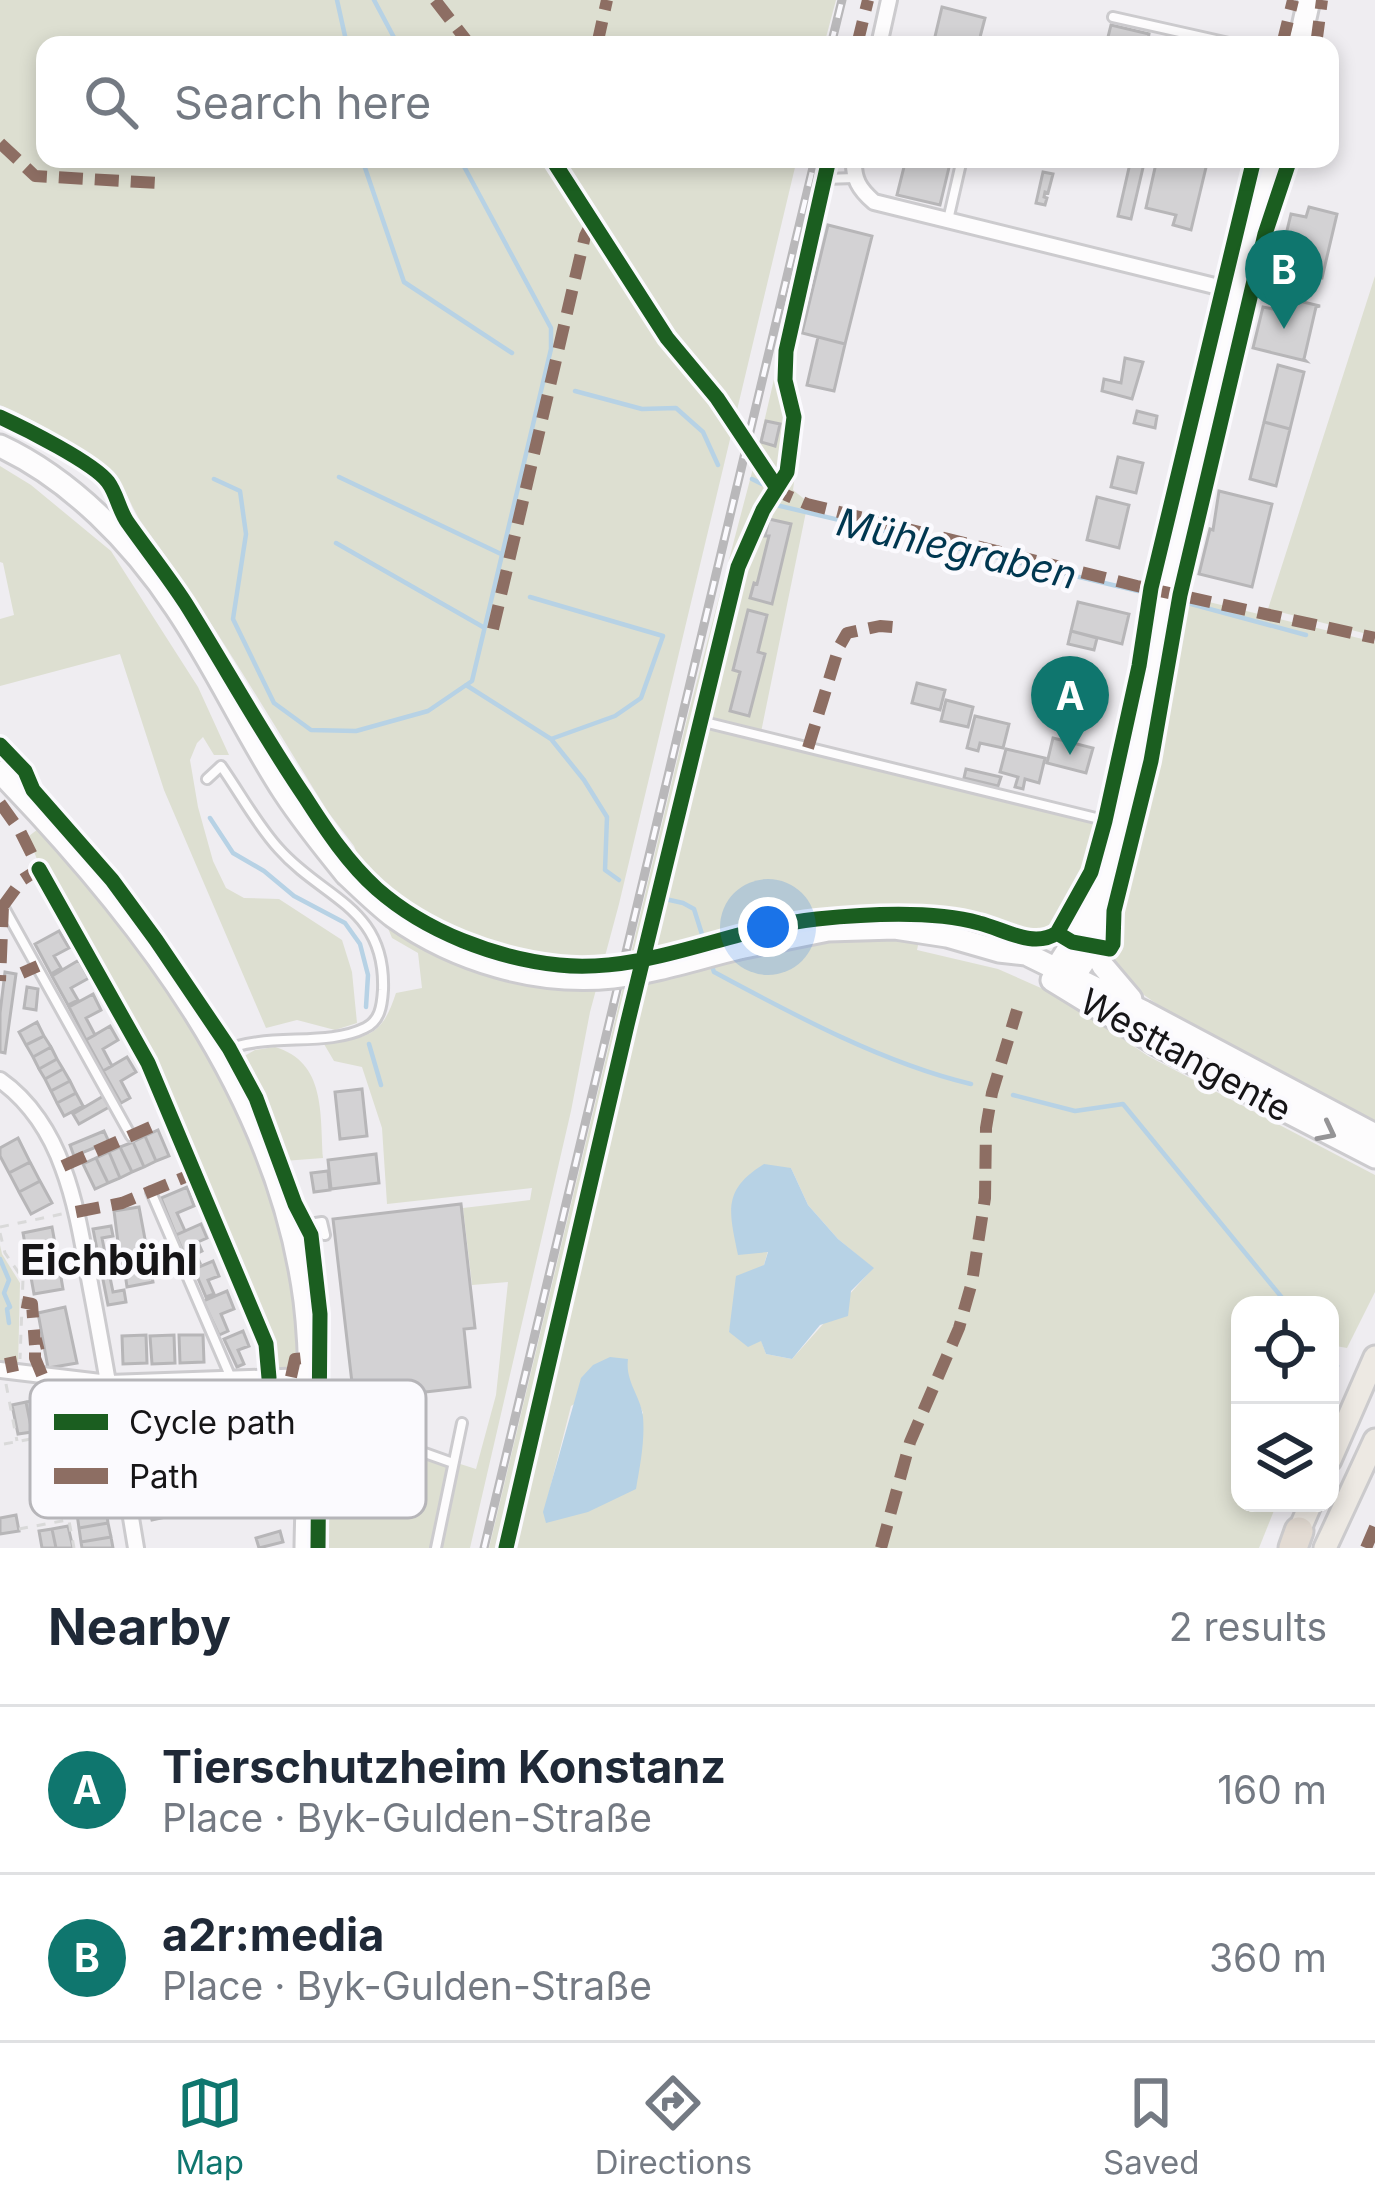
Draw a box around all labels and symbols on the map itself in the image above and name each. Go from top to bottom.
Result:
pin: B [1245,230,1323,329]
water label: Mühlegraben [833,498,1081,598]
pin: A [1031,656,1109,755]
your location [738,897,798,957]
street label: Westtangente [1073,979,1299,1131]
one-way arrow [1314,1118,1336,1141]
district label: Eichbühl [20,1234,198,1285]
legend [30,1380,426,1518]
text: Cycle path [129,1402,296,1442]
text: Path [129,1456,199,1496]

